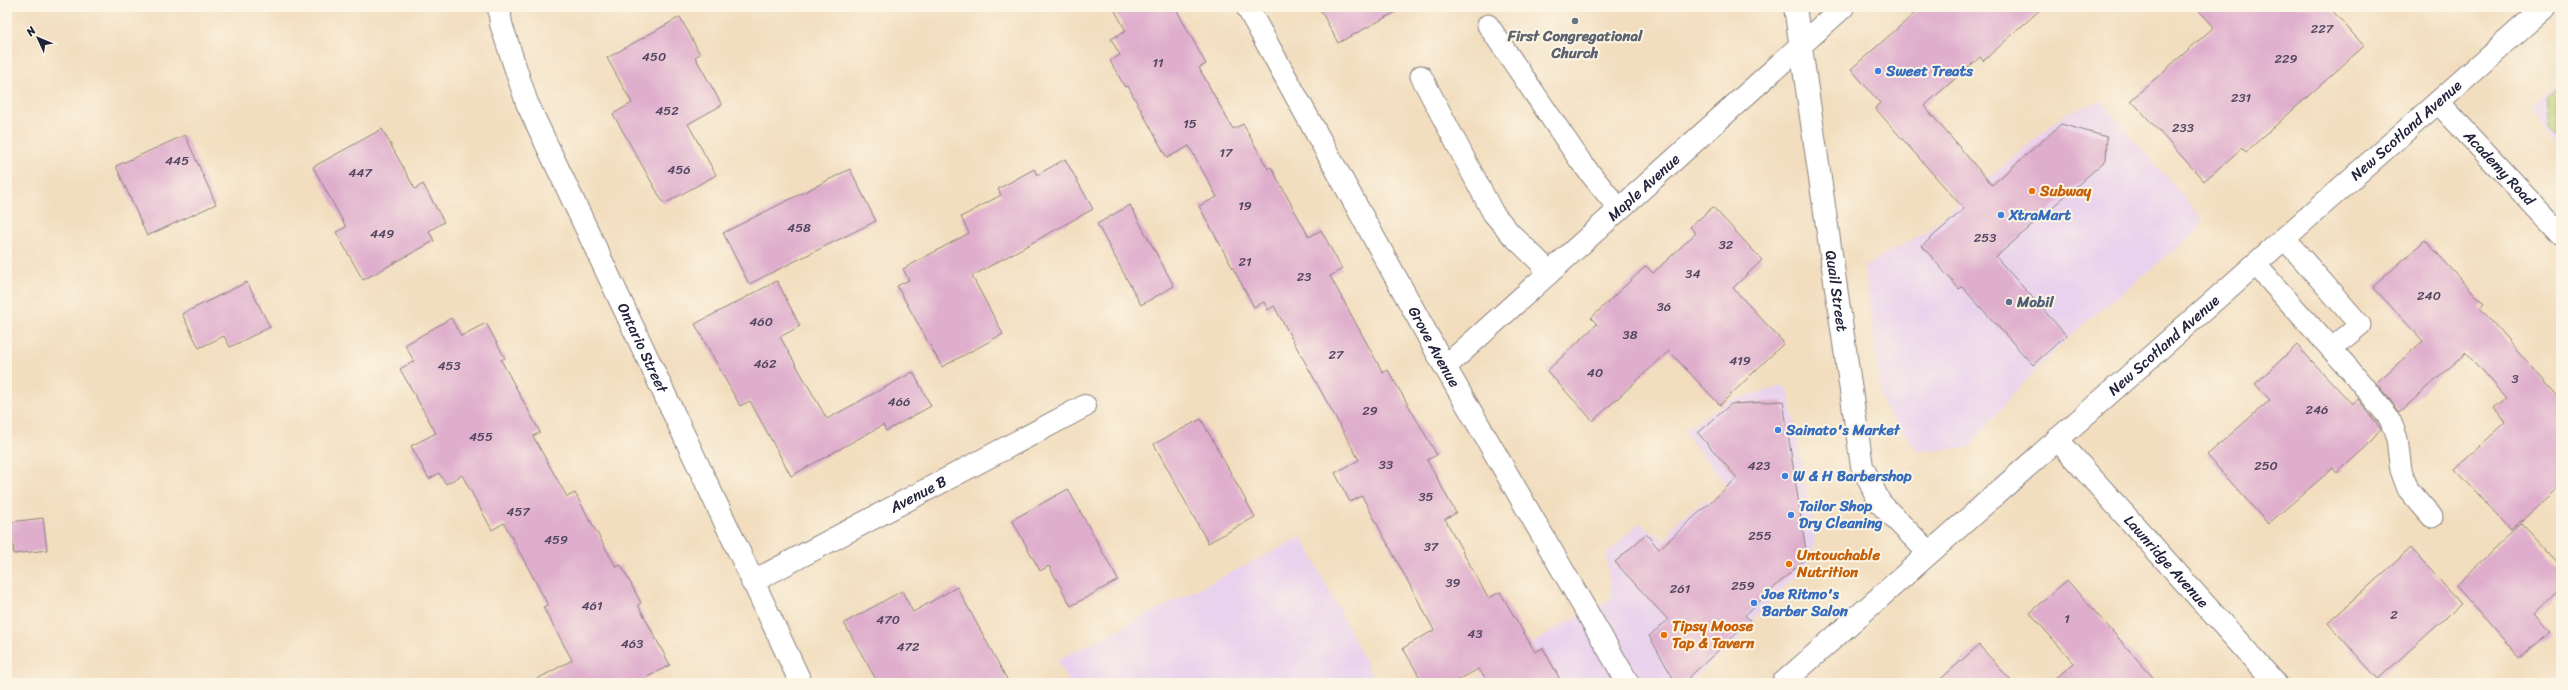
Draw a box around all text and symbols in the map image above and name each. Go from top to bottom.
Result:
marker: First Congregational Church [1570,16,1580,26]
house number: 227 [2311,17,2335,40]
north arrow [18,18,58,58]
text: N [21,22,41,41]
place label: First Congregational Church [1507,23,1643,66]
house number: 450 [642,45,666,68]
house number: 229 [2275,47,2298,70]
house number: 11 [1152,51,1164,74]
place label: Sweet Treats [1885,58,1974,84]
marker: Sweet Treats [1873,66,1883,76]
street label: New Scotland Avenue [2344,73,2468,187]
house number: 231 [2231,86,2252,109]
house number: 452 [655,99,679,122]
house number: 15 [1183,112,1197,135]
house number: 233 [2172,116,2194,139]
street label: Academy Road [2457,123,2542,213]
house number: 17 [1219,141,1234,164]
street label: Maple Avenue [1601,147,1687,228]
house number: 445 [165,149,189,172]
house number: 456 [667,158,691,181]
house number: 447 [348,161,373,184]
place label: Subway [2039,178,2092,204]
marker: Subway [2027,186,2037,196]
house number: 19 [1238,194,1252,217]
place label: XtraMart [2008,202,2071,228]
marker: XtraMart [1996,210,2006,220]
house number: 458 [787,216,811,239]
house number: 449 [370,222,394,245]
house number: 253 [1974,226,1996,249]
house number: 32 [1719,233,1734,256]
street label: Quail Street [1818,249,1855,334]
house number: 21 [1238,250,1252,273]
house number: 34 [1685,262,1701,285]
house number: 23 [1297,265,1311,288]
house number: 240 [2417,284,2441,307]
street label: New Scotland Avenue [2102,288,2226,402]
place label: Mobil [2016,289,2054,315]
house number: 36 [1657,295,1671,318]
marker: Mobil [2004,297,2014,307]
street label: Ontario Street [610,298,676,398]
street label: Grove Avenue [1401,301,1467,393]
house number: 460 [749,310,773,333]
house number: 38 [1623,323,1638,346]
house number: 27 [1329,343,1345,366]
house number: 419 [1729,349,1751,372]
house number: 462 [753,352,777,375]
house number: 453 [437,354,461,377]
house number: 40 [1587,361,1603,384]
house number: 3 [2511,367,2519,390]
house number: 466 [888,390,910,413]
house number: 246 [2305,398,2329,421]
house number: 29 [1362,399,1378,422]
place label: Sainato's Market [1785,417,1901,443]
house number: 455 [469,425,493,448]
marker: Sainato's Market [1773,425,1783,435]
house number: 33 [1379,453,1393,476]
house number: 423 [1748,454,1770,477]
house number: 250 [2254,454,2278,477]
place label: W & H Barbershop [1793,463,1912,489]
street label: Avenue B [884,468,952,520]
marker: W & H Barbershop [1780,471,1790,481]
house number: 35 [1418,485,1434,508]
place label: Tailor Shop Dry Cleaning [1799,493,1883,536]
house number: 457 [506,500,531,523]
street label: Lawnridge Avenue [2117,509,2215,614]
marker: Tailor Shop Dry Cleaning [1786,510,1796,520]
house number: 255 [1748,524,1772,547]
house number: 459 [544,528,568,551]
house number: 37 [1424,535,1440,558]
place label: Untouchable Nutrition [1796,542,1880,585]
marker: Untouchable Nutrition [1784,559,1794,569]
house number: 39 [1445,571,1461,594]
house number: 259 [1731,574,1755,597]
house number: 261 [1670,577,1691,600]
place label: Joe Ritmo's Barber Salon [1761,581,1849,624]
house number: 461 [581,594,603,617]
marker: Joe Ritmo's Barber Salon [1749,598,1759,608]
house number: 2 [2390,603,2398,626]
house number: 1 [2064,607,2070,630]
house number: 470 [876,608,900,631]
place label: Tipsy Moose Tap & Tavern [1672,613,1755,656]
house number: 43 [1467,622,1483,645]
marker: Tipsy Moose Tap & Tavern [1659,630,1669,640]
house number: 463 [621,632,643,655]
house number: 472 [896,635,920,658]

